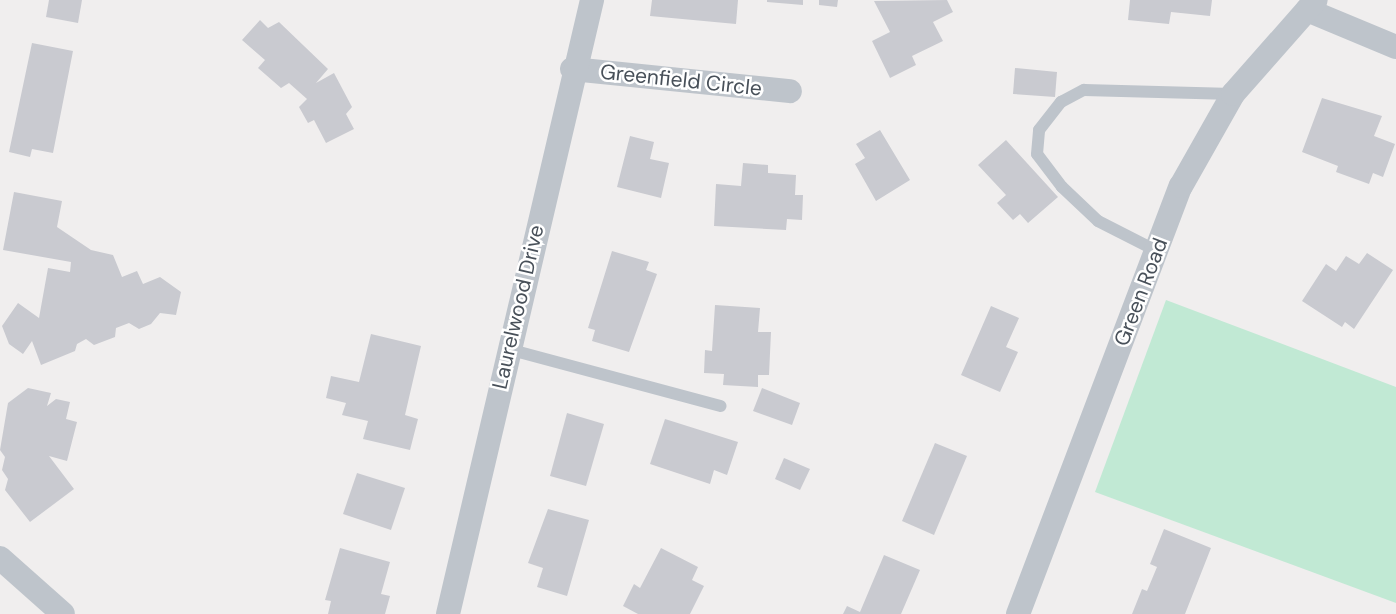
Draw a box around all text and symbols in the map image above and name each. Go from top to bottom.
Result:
street label: Greenfield Circle [599,59,763,101]
street label: Laurelwood Drive [487,223,549,391]
street label: Green Road [1109,234,1173,350]

